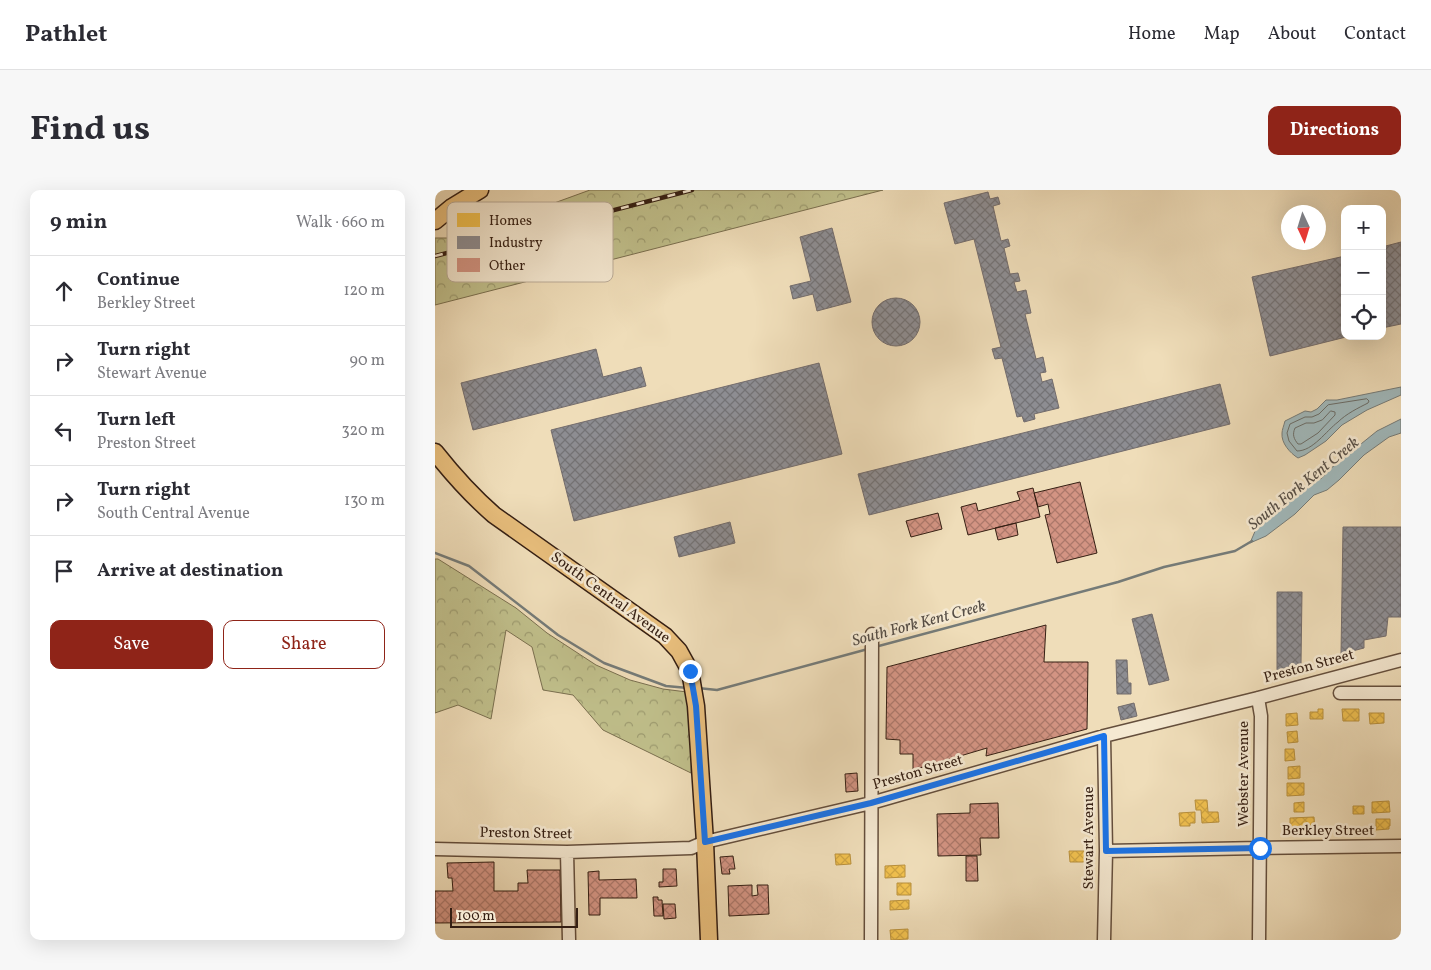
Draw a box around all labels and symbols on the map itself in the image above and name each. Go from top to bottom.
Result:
legend [447,202,613,282]
north arrow [1281,205,1326,250]
text: Homes [489,212,532,231]
text: Industry [489,234,543,253]
text: Other [489,257,525,276]
water label: South Fork Kent Creek [1244,432,1365,536]
street label: South Central Avenue [546,547,674,649]
water label: South Fork Kent Creek [850,595,989,652]
street label: Preston Street [1261,645,1357,689]
route end [679,660,702,683]
street label: Webster Avenue [1234,721,1255,827]
street label: Preston Street [870,750,966,796]
street label: Stewart Avenue [1079,786,1100,890]
street label: Berkley Street [1282,821,1374,842]
street label: Preston Street [479,823,573,845]
route start [1249,837,1272,860]
scale bar [450,905,577,928]

